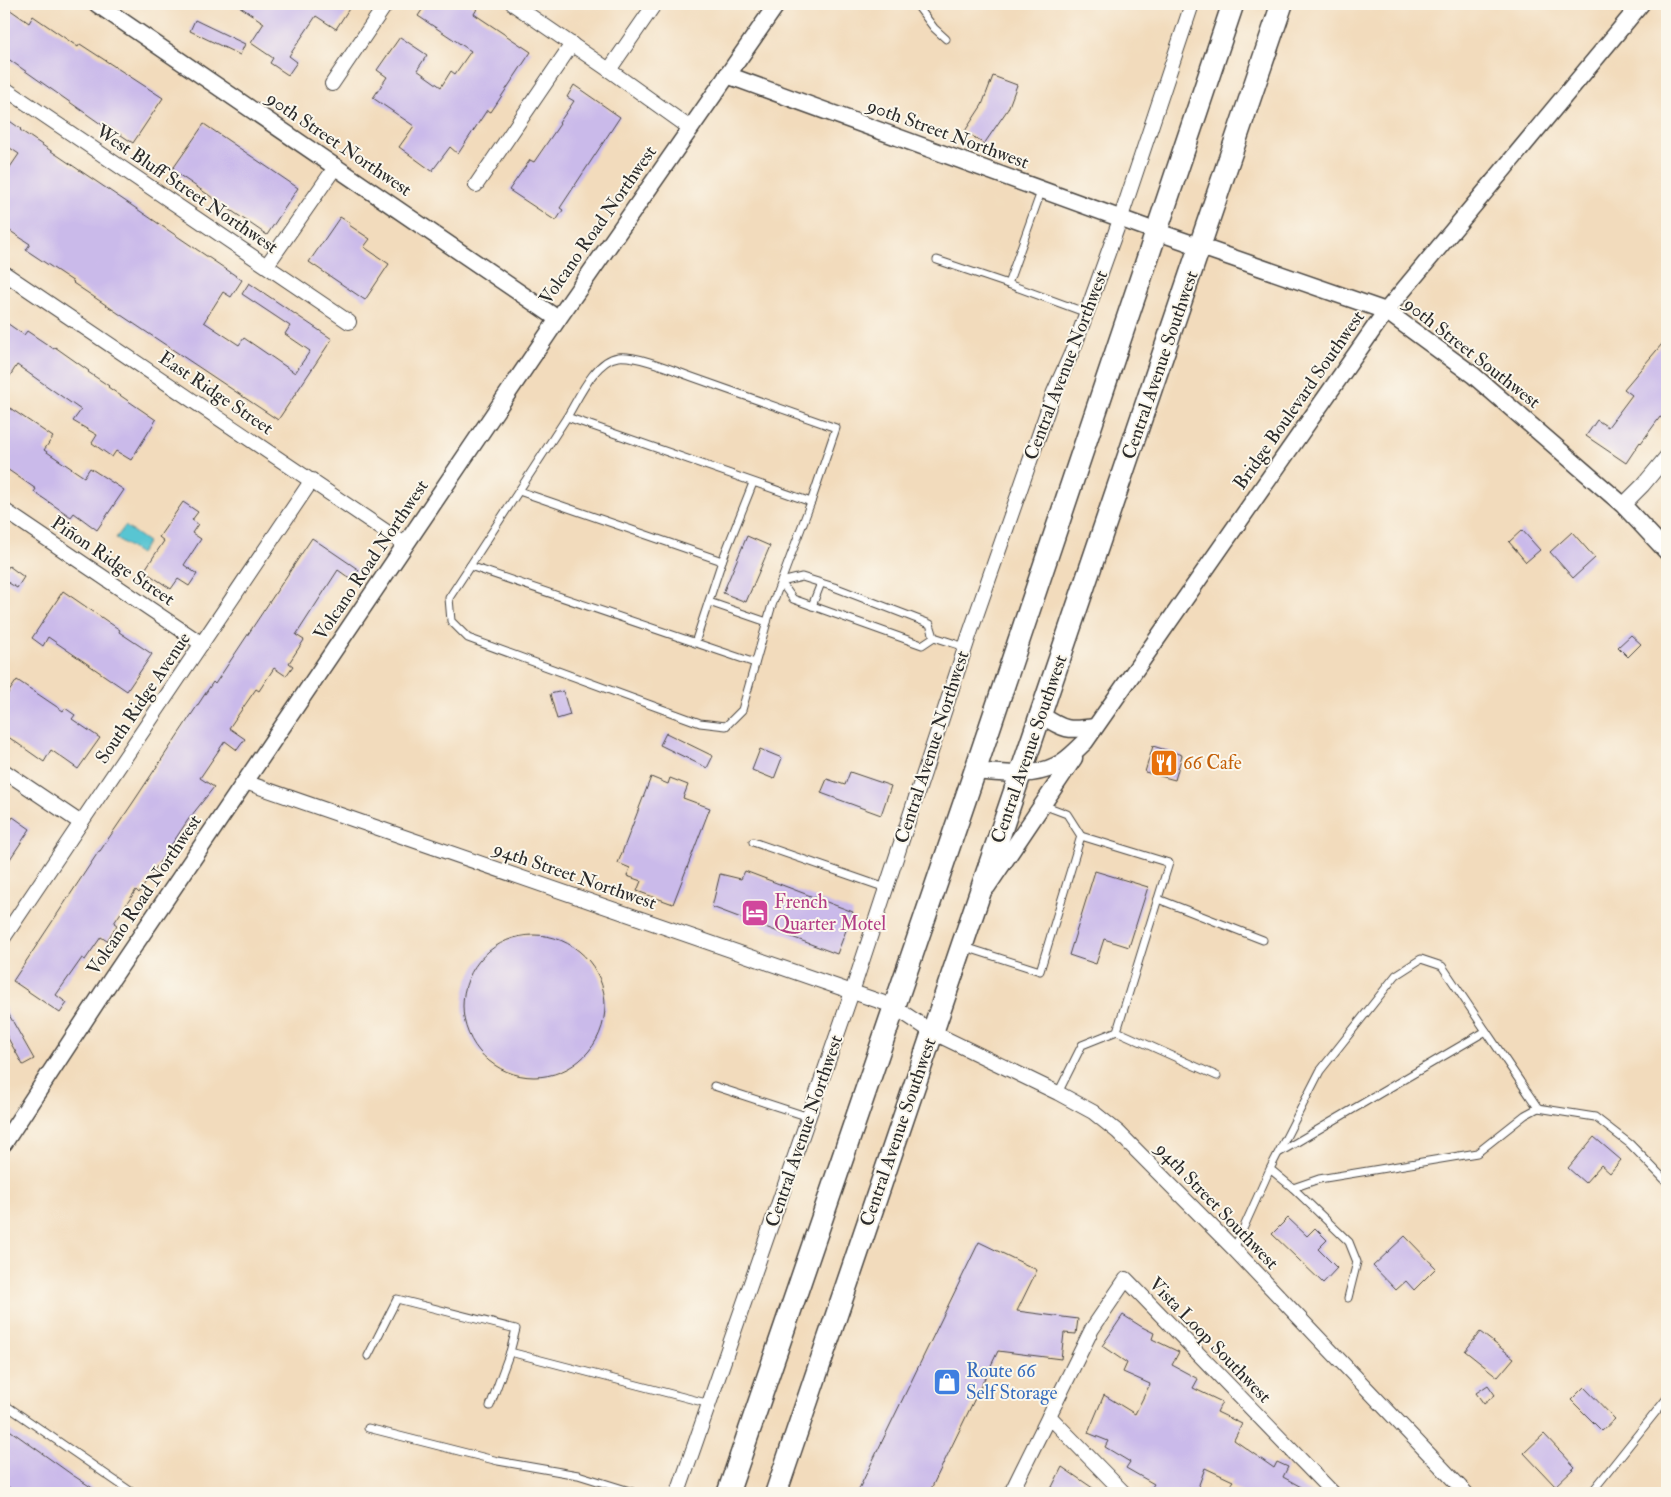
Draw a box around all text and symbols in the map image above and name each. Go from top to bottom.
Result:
street label: 90th Street Northwest [260,85,416,202]
street label: 90th Street Northwest [862,93,1032,174]
street label: West Bluff Street Northwest [90,118,283,259]
street label: Volcano Road Northwest [534,141,662,309]
street label: Central Avenue Northwest [1019,267,1113,463]
street label: Central Avenue Southwest [1116,267,1204,463]
street label: 90th Street Southwest [1397,291,1545,414]
street label: Bridge Boulevard Southwest [1228,306,1370,494]
street label: East Ridge Street [154,346,278,440]
street label: Volcano Road Northwest [308,475,434,645]
street label: Piñon Ridge Street [47,511,179,611]
street label: South Ridge Avenue [90,627,196,768]
street label: Central Avenue Northwest [889,648,975,846]
street label: Central Avenue Southwest [985,651,1073,847]
restaurant icon: 66 Cafe [1149,748,1179,778]
place label: 66 Cafe [1183,751,1242,775]
street label: Volcano Road Northwest [81,810,207,980]
street label: 94th Street Northwest [488,836,660,915]
place label: French Quarter Motel [774,890,886,936]
hotel icon: French Quarter Motel [740,898,770,928]
street label: Central Avenue Northwest [760,1032,848,1230]
street label: Central Avenue Southwest [854,1034,942,1230]
street label: 94th Street Southwest [1149,1136,1284,1275]
street label: Vista Loop Southwest [1143,1272,1276,1409]
place label: Route 66 Self Storage [966,1359,1058,1405]
shop icon: Route 66 Self Storage [932,1367,962,1397]

